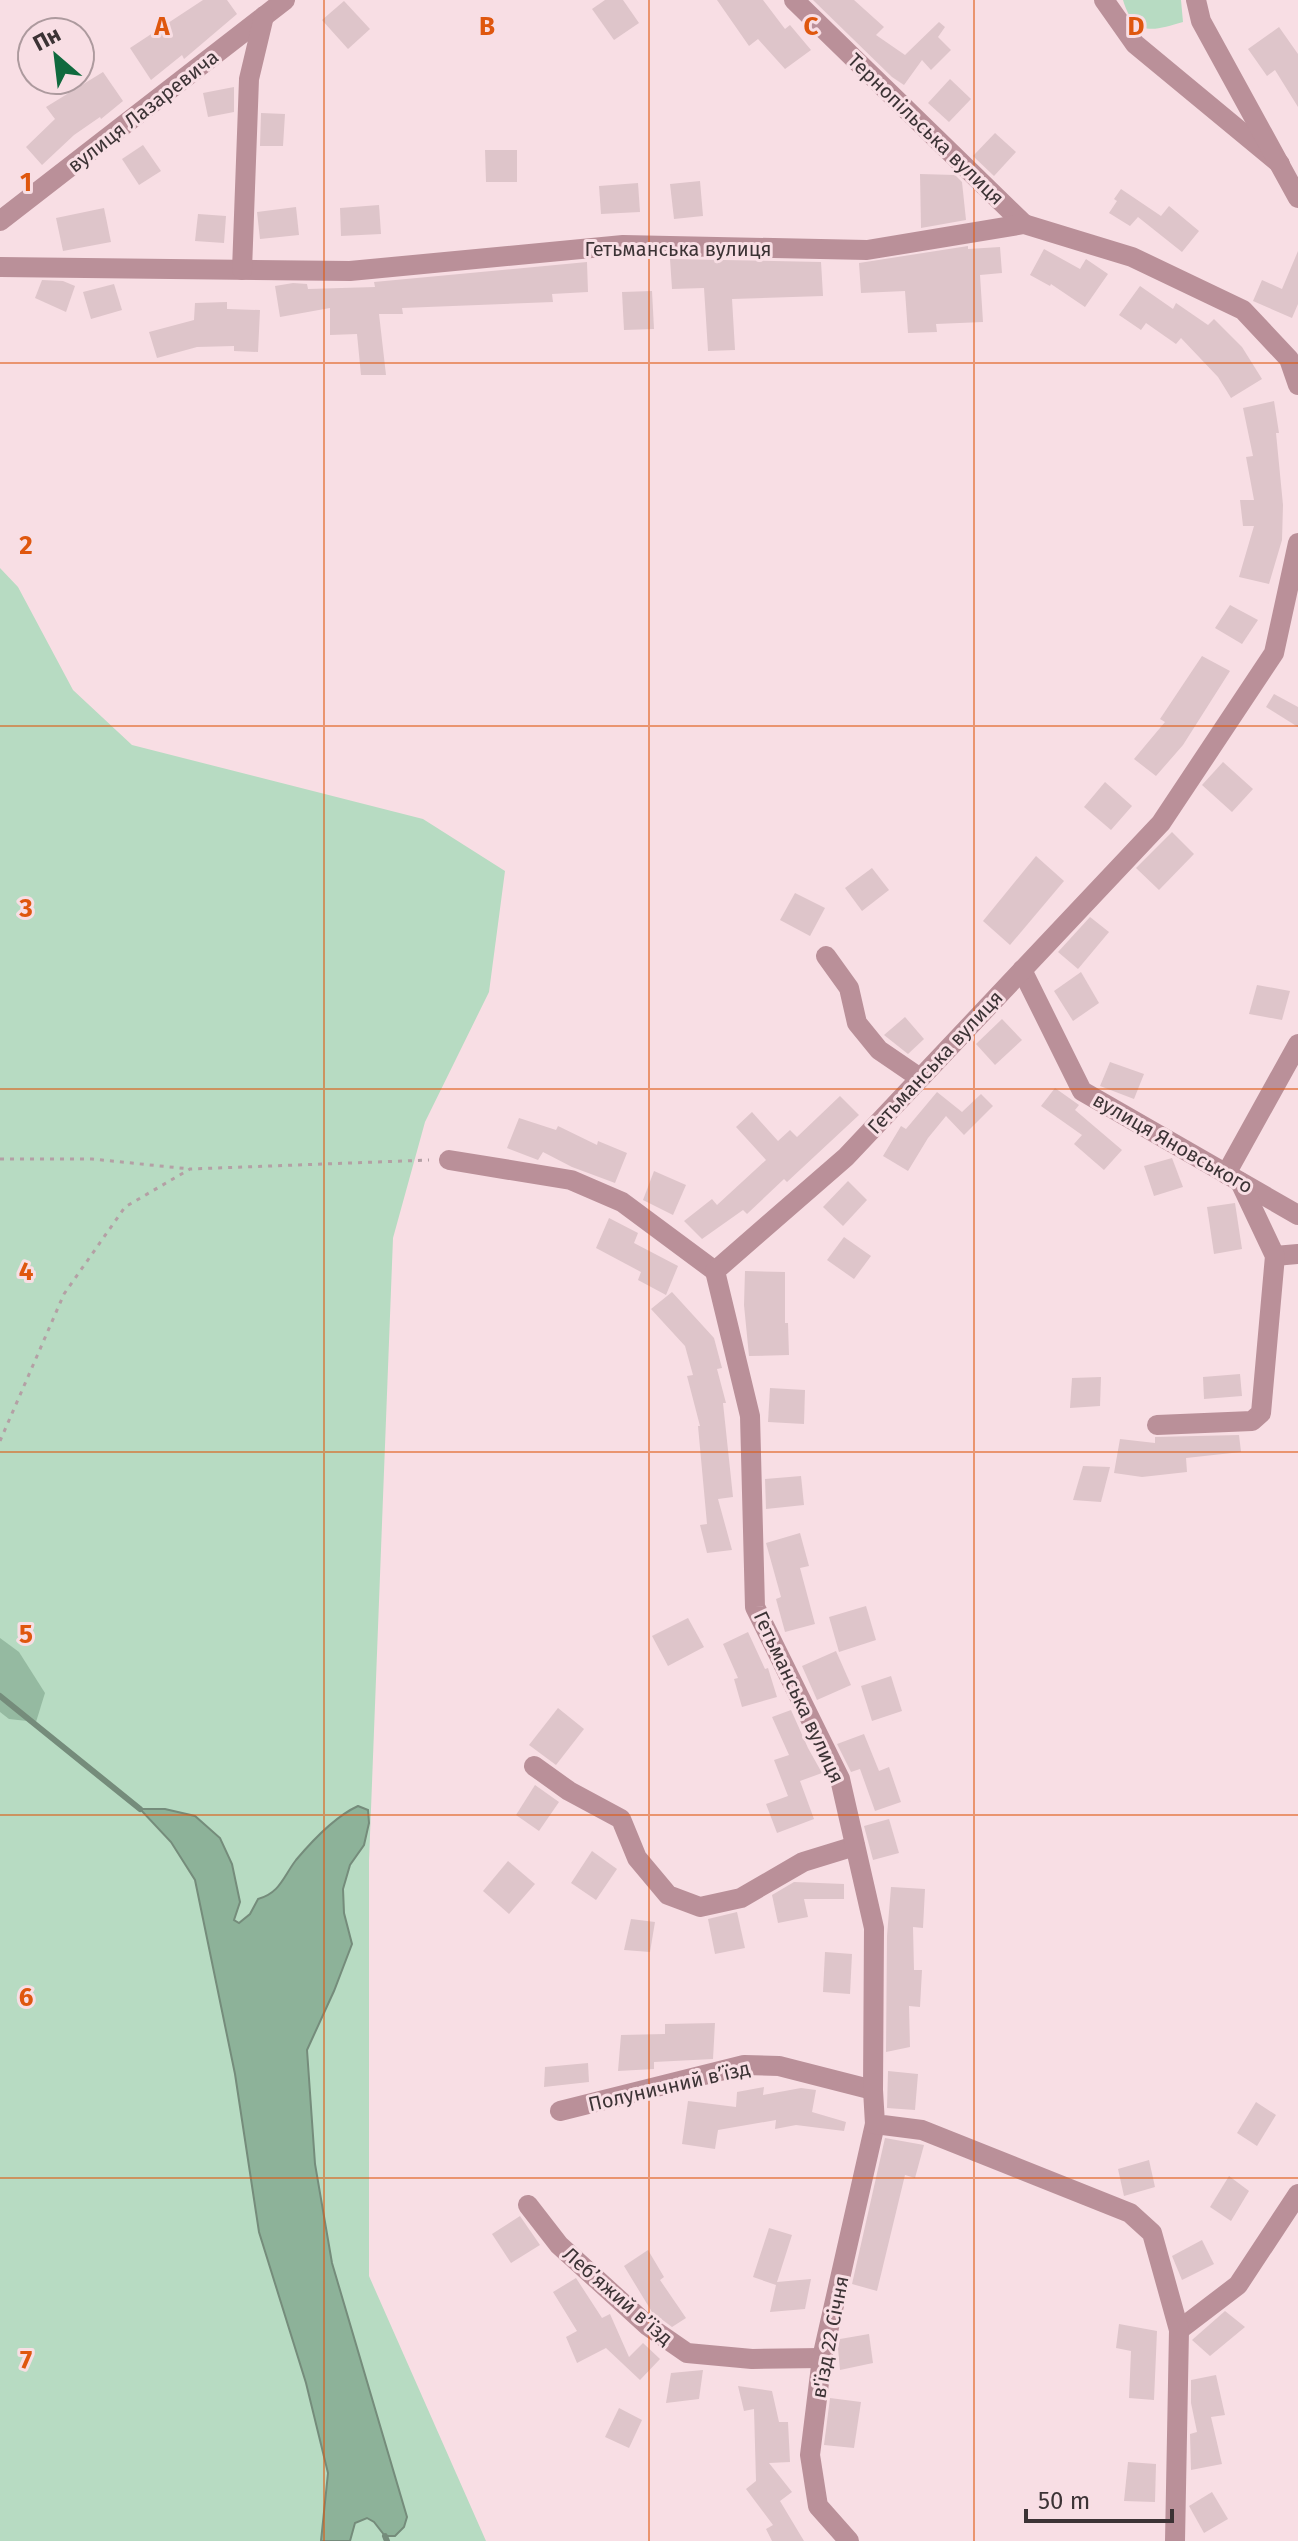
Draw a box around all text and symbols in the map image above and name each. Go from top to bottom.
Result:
text: A [153,11,170,42]
text: B [479,11,495,42]
text: C [804,11,819,42]
text: D [1128,11,1145,42]
north arrow [16,16,96,96]
text: Пн [28,20,65,57]
street label: вулиця Лазаревича [63,45,223,177]
street label: Тернопільська вулиця [843,48,1009,210]
text: 1 [20,167,32,198]
street label: Гетьманська вулиця [584,237,772,261]
text: 2 [19,530,33,561]
text: 3 [18,893,33,924]
street label: Гетьманська вулиця [862,985,1008,1139]
street label: вулиця Яновського [1089,1087,1257,1199]
text: 4 [19,1256,34,1287]
street label: Гетьманська вулиця [749,1607,849,1787]
text: 5 [19,1619,33,1650]
text: 6 [19,1982,34,2013]
street label: Полуничний в’їзд [586,2056,752,2116]
street label: Леб’яжий в’їзд [558,2242,678,2350]
street label: в'їзд 22 Січня [806,2274,854,2400]
text: 7 [20,2345,32,2376]
scale bar [1026,2473,1172,2523]
text: 50 m [1038,2487,1090,2515]

